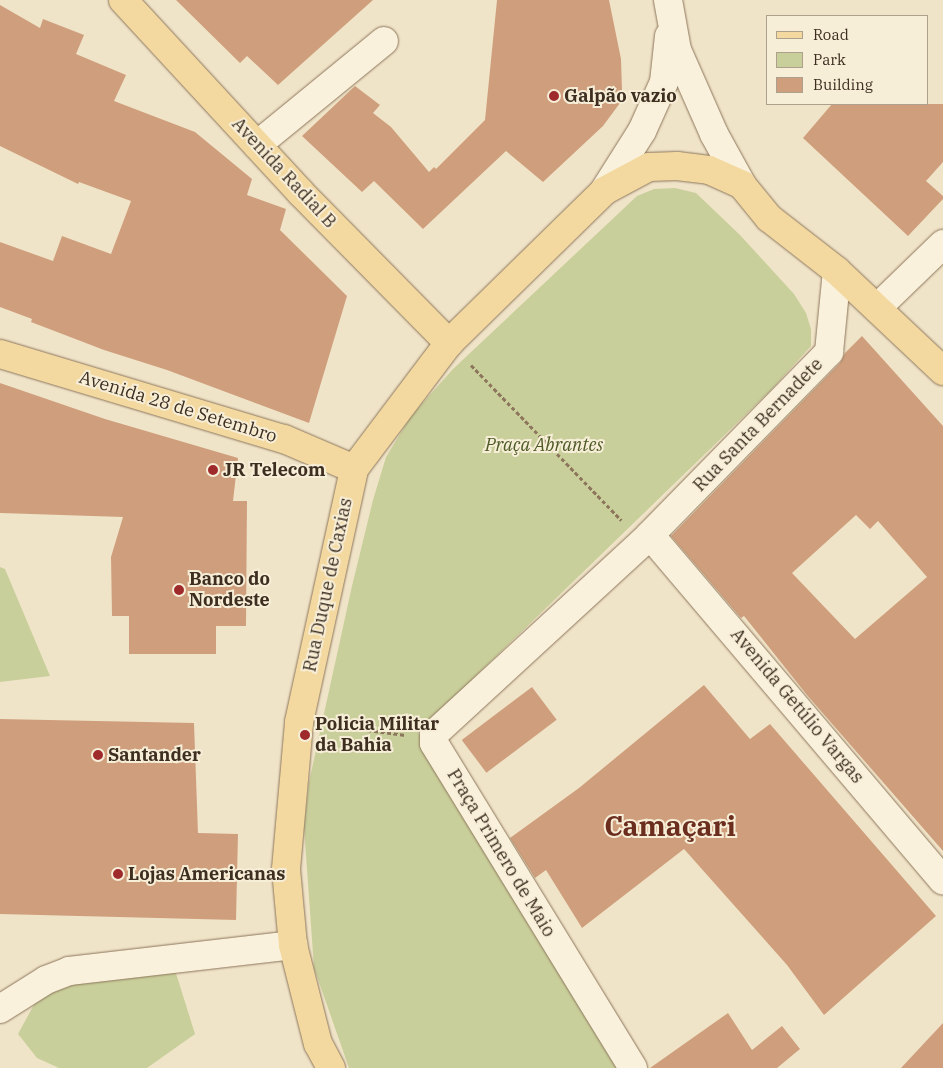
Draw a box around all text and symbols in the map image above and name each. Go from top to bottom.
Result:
legend [766,15,928,105]
text: Road [813,25,849,44]
text: Park [813,50,846,69]
text: Building [813,75,873,94]
place label: Galpão vazio [564,85,677,107]
marker: Galpão vazio [548,90,560,102]
street label: Avenida Radial B [227,113,341,233]
street label: Rua Santa Bernadete [689,354,827,496]
street label: Avenida 28 de Setembro [76,367,280,447]
park label: Praça Abrantes [485,434,603,456]
place label: JR Telecom [223,459,325,481]
marker: JR Telecom [207,464,219,476]
street label: Rua Duque de Caxias [299,496,357,674]
place label: Banco do Nordeste [189,569,270,612]
marker: Banco do Nordeste [173,584,185,596]
street label: Avenida Getúlio Vargas [726,624,868,788]
place label: Policia Militar da Bahia [315,714,439,756]
marker: Policia Militar da Bahia [299,729,311,741]
place label: Santander [108,744,201,766]
marker: Santander [92,749,104,761]
street label: Praça Primero de Maio [442,765,560,941]
district label: Camaçari [604,809,736,843]
place label: Lojas Americanas [128,863,285,885]
marker: Lojas Americanas [112,868,124,880]

